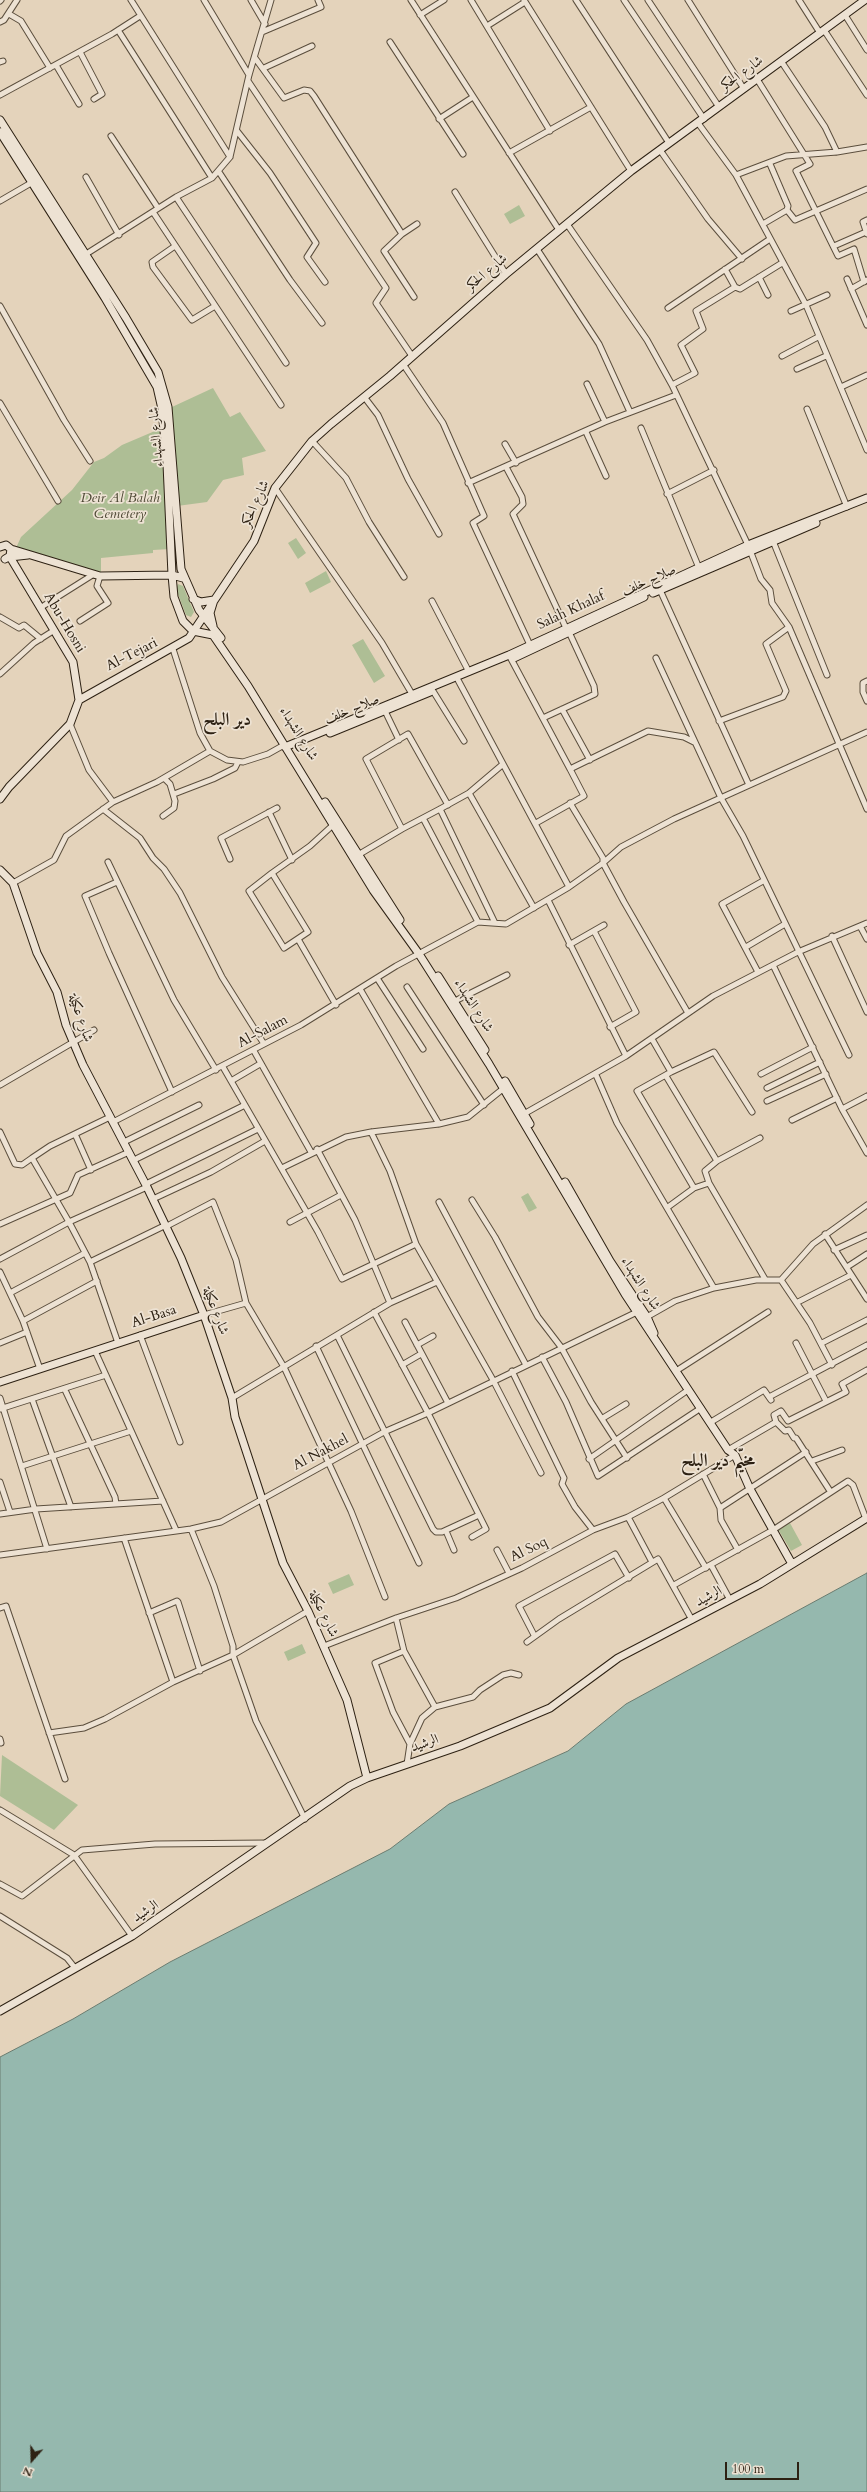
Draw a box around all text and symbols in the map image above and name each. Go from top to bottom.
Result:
street label: شارع الحكر [717,53,767,95]
street label: شارع الحكر [463,251,511,295]
street label: شارع الشهداء [146,406,168,468]
street label: شارع الحكر [238,478,274,530]
park label: Deir Al Balah Cemetery [80,491,160,524]
street label: صلاح خلف [619,562,679,600]
street label: Salah Khalaf [535,588,607,634]
street label: Abu-Hosni [39,590,89,656]
street label: Al-Tejari [103,635,161,675]
street label: صلاح خلف [322,691,382,729]
street label: شارع الشهداء [275,704,321,764]
district label: دير البلح [203,710,251,732]
street label: شارع الشهداء [450,976,496,1036]
street label: شارع عكيلة [64,992,96,1044]
street label: Al-Salam [235,1012,291,1052]
street label: شارع الشهداء [617,1254,663,1314]
street label: شارع عكيلة [198,1285,232,1337]
street label: Al-Basa [130,1302,178,1332]
street label: Al Nakhel [290,1431,352,1475]
district label: مخيّم دير البلح [681,1451,755,1473]
street label: Al Soq [508,1534,550,1566]
street label: الرشيد [693,1583,725,1611]
street label: شارع عكيلة [304,1588,342,1640]
street label: الرشيد [409,1731,441,1757]
street label: الرشيد [130,1897,162,1927]
north arrow [12,2440,52,2480]
scale bar [727,2454,801,2480]
text: 100 m [732,2461,764,2477]
text: N [21,2463,35,2480]

